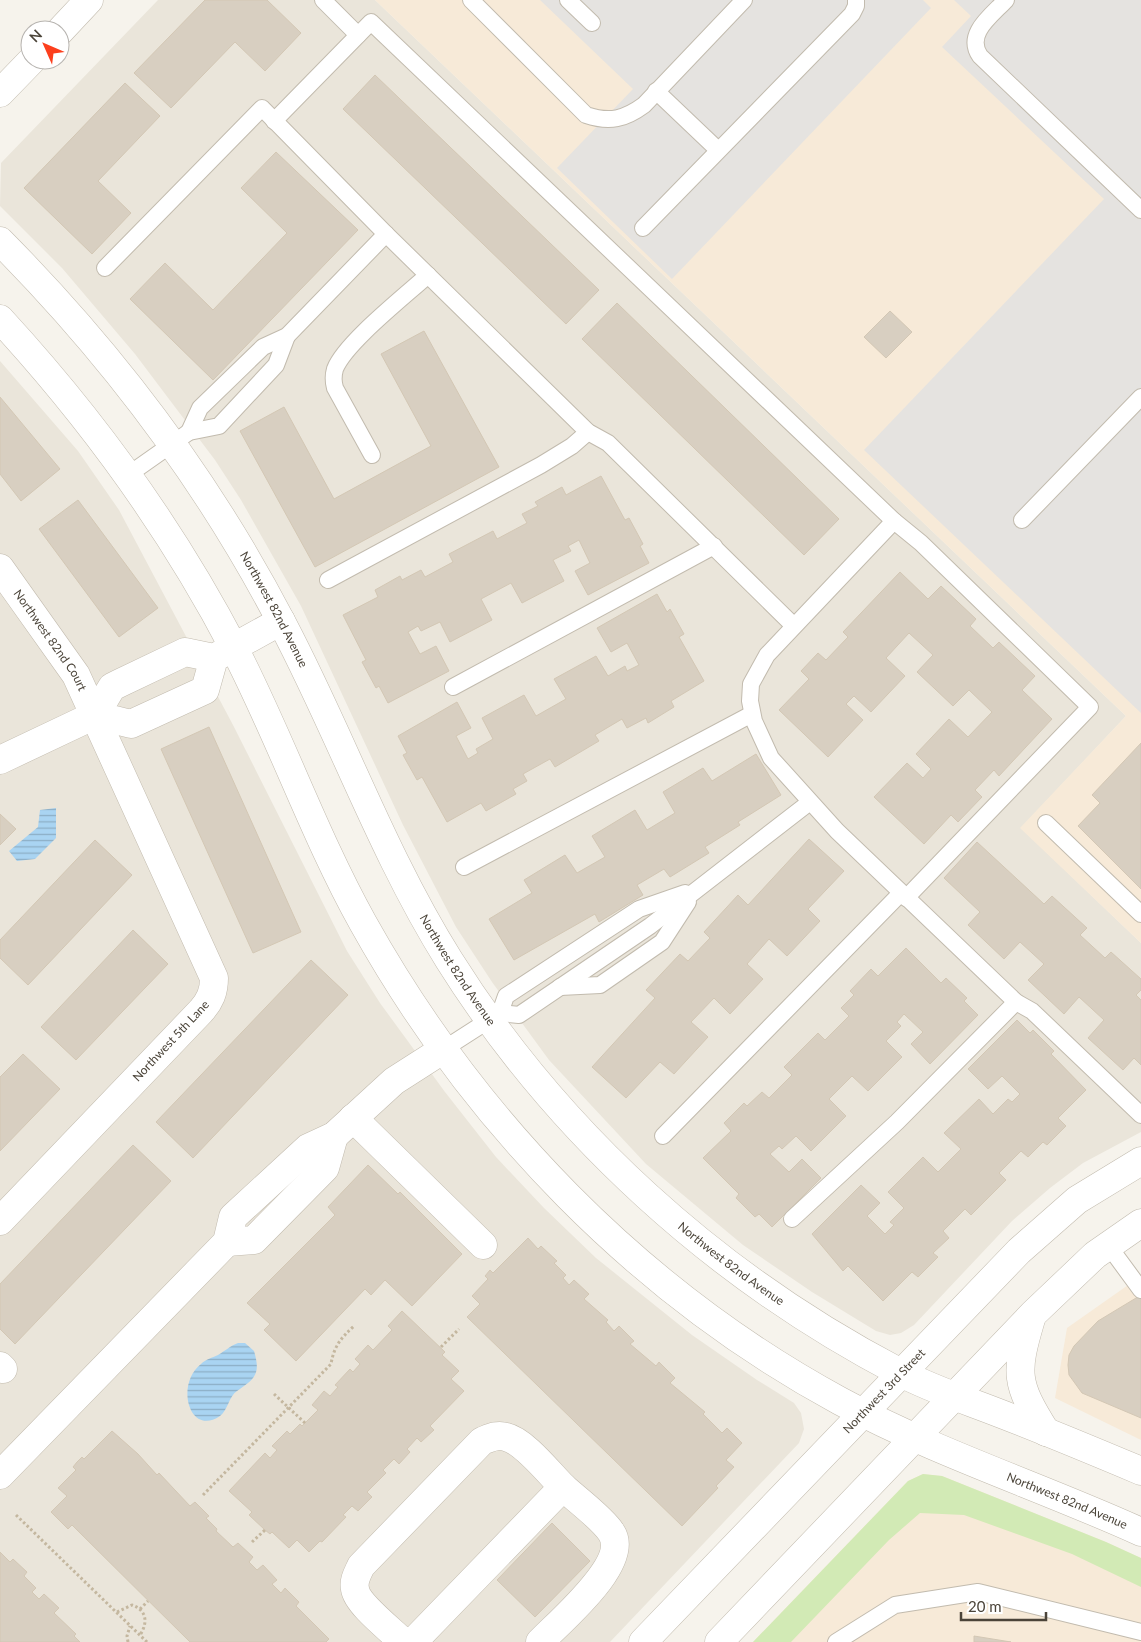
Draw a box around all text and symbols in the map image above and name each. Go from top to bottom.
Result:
north arrow [20,20,70,70]
text: N [26,26,45,45]
street label: Northwest 82nd Avenue [237,549,311,670]
street label: Northwest 82nd Court [11,586,91,694]
street label: Northwest 82nd Avenue [417,912,499,1028]
street label: Northwest 5th Lane [129,997,212,1084]
street label: Northwest 82nd Avenue [675,1219,787,1308]
street label: Northwest 3rd Street [840,1345,929,1436]
street label: Northwest 82nd Avenue [1005,1469,1130,1532]
scale bar [961,1590,1046,1622]
text: 20 m [968,1597,1002,1615]

